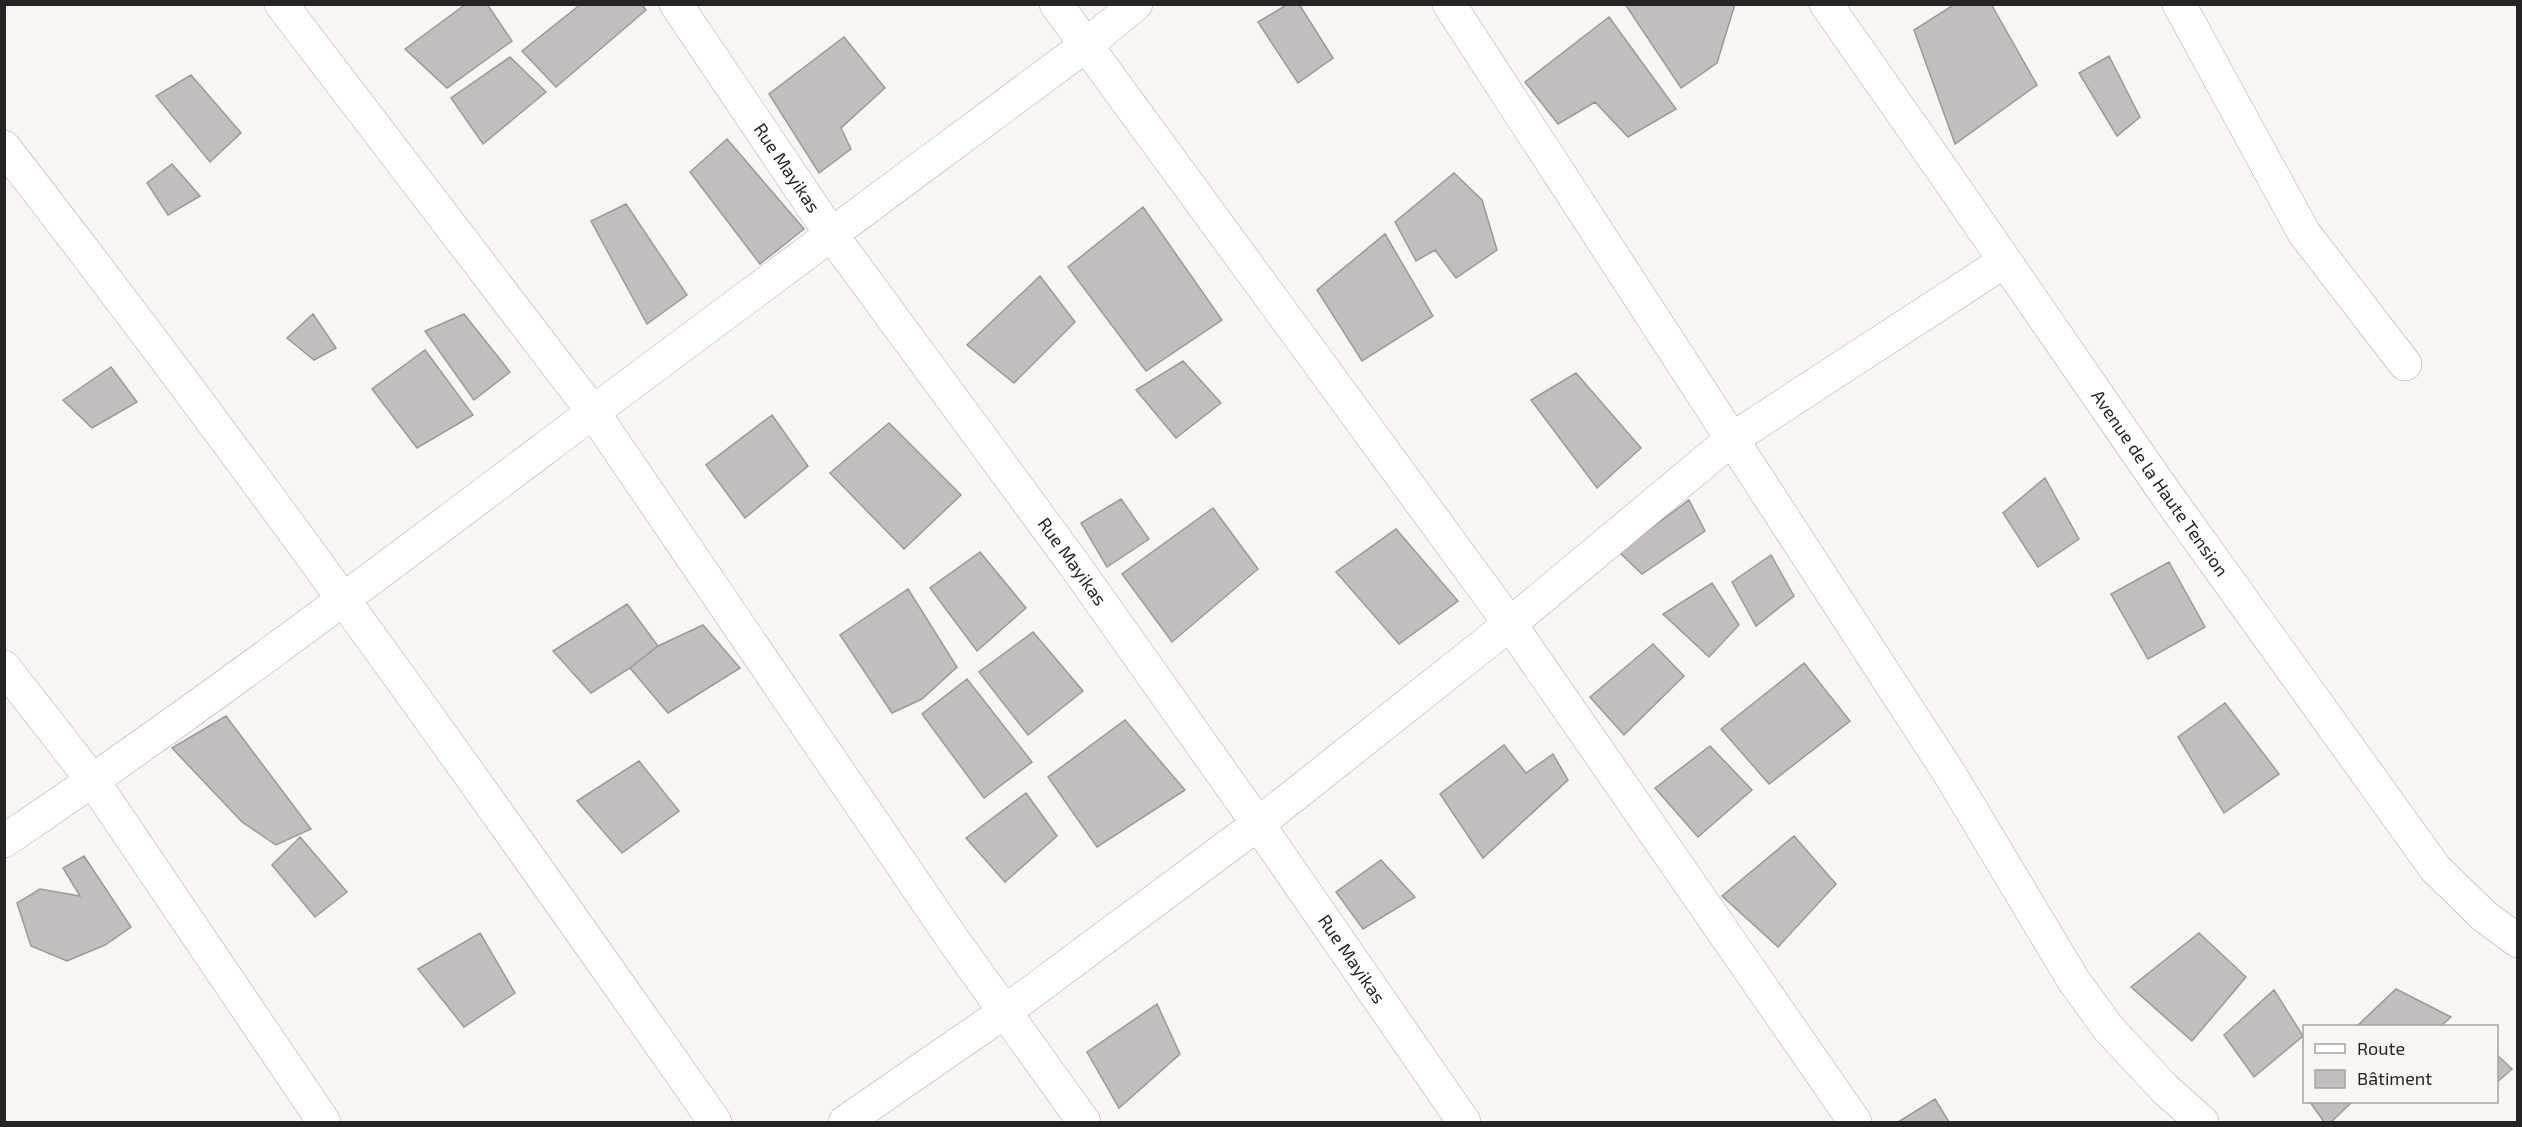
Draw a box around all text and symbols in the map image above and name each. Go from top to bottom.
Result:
street label: Rue Mayikas [750,119,825,216]
street label: Avenue de la Haute Tension [2087,385,2234,580]
street label: Rue Mayikas [1033,513,1112,609]
street label: Rue Mayikas [1314,910,1391,1007]
legend [2303,1025,2498,1103]
text: Route [2357,1037,2405,1059]
text: Bâtiment [2357,1067,2432,1089]

